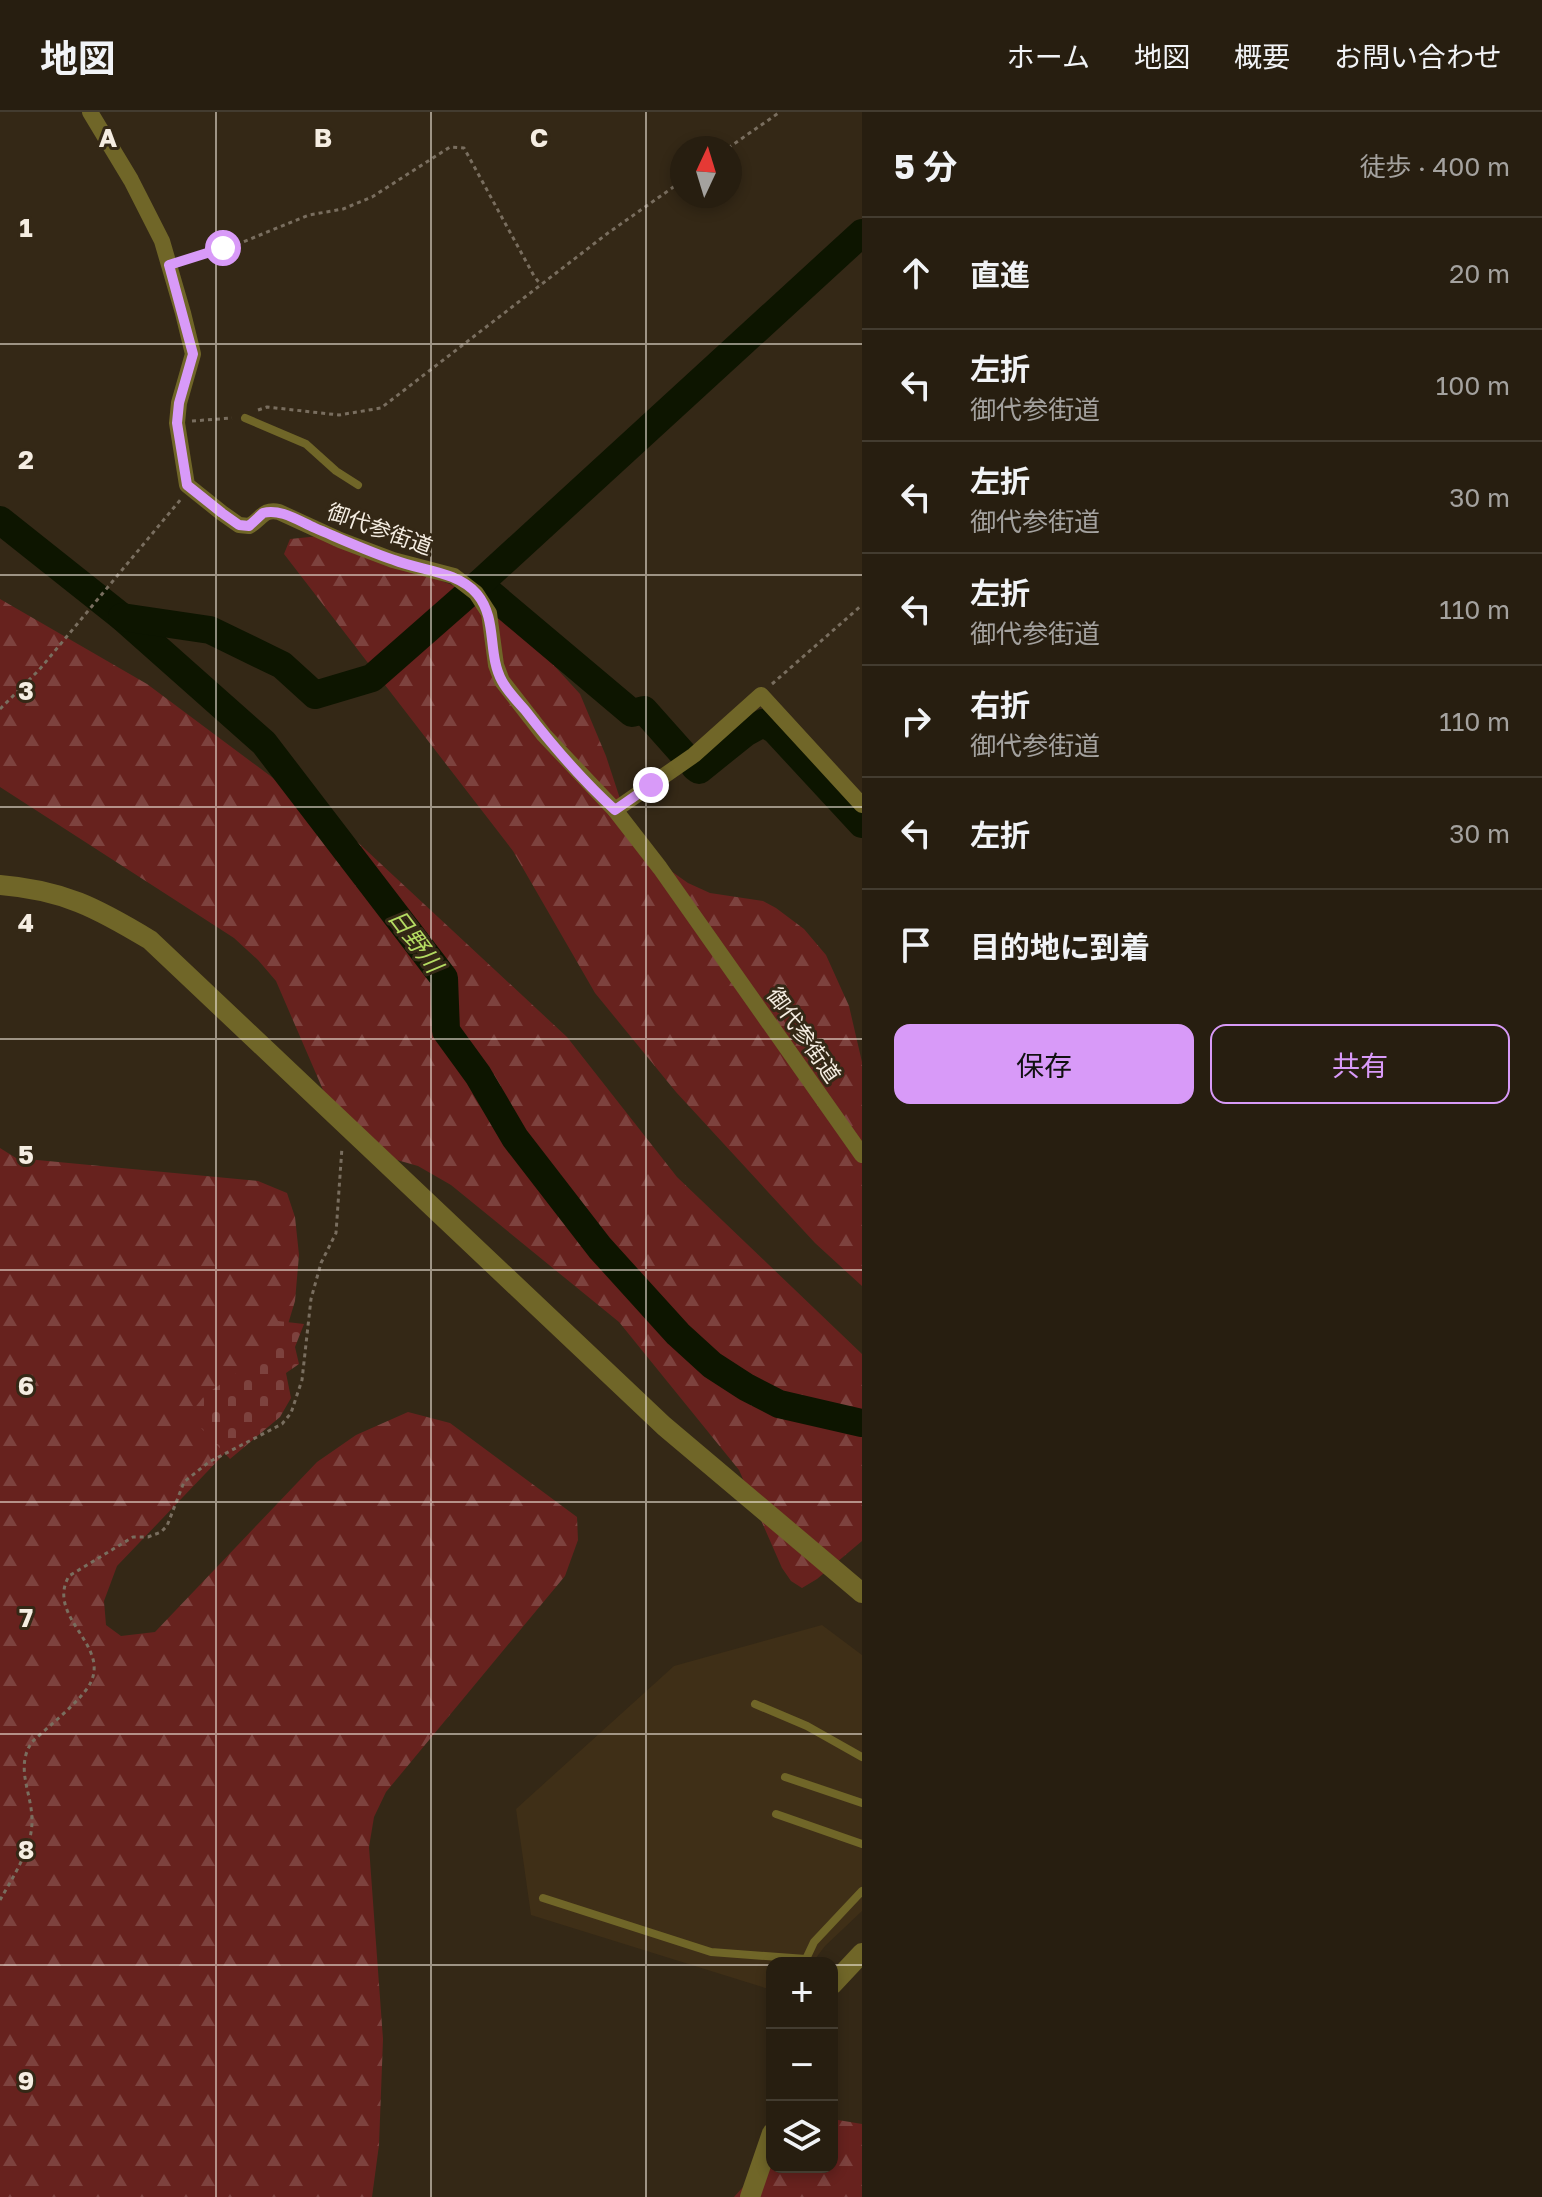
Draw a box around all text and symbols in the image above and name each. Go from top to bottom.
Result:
text: 地図 [40,35,116,80]
text: ホーム [1007,40,1090,73]
text: 地図 [1134,40,1190,73]
text: 概要 [1234,40,1290,73]
text: お問い合わせ [1334,40,1502,73]
text: A [99,122,118,153]
text: B [314,122,332,153]
text: C [530,122,548,153]
north arrow [670,136,742,208]
text: 5 分 [894,146,957,186]
text: 徒歩 · 400 m [1360,151,1510,182]
text: 1 [19,212,33,243]
route start [205,230,241,266]
icon: ahead [894,251,938,295]
text: 直進 [970,257,1030,293]
text: 20 m [1449,258,1510,289]
text: 左折 [970,351,1030,387]
icon: left [894,363,938,407]
text: 100 m [1436,370,1510,401]
text: 御代参街道 [970,394,1100,425]
text: 2 [18,444,34,475]
text: 左折 [970,463,1030,499]
icon: left [894,475,938,519]
text: 30 m [1449,482,1510,513]
street label: 御代参街道 [324,497,436,560]
text: 御代参街道 [970,506,1100,537]
text: 左折 [970,575,1030,611]
icon: left [894,587,938,631]
text: 110 m [1439,594,1510,625]
text: 御代参街道 [970,618,1100,649]
text: 3 [18,675,34,706]
text: 右折 [970,687,1030,723]
icon: right [894,699,938,743]
text: 110 m [1439,706,1510,737]
text: 御代参街道 [970,730,1100,761]
route end [633,767,669,803]
icon: left [894,811,938,855]
text: 左折 [970,817,1030,853]
text: 30 m [1449,818,1510,849]
water label: 日野川 [383,903,451,980]
text: 4 [18,907,34,938]
icon: arrive [894,923,938,967]
text: 目的地に到着 [970,929,1150,965]
street label: 御代参街道 [762,982,847,1088]
button: 保存 [894,1024,1194,1104]
button: 共有 [1210,1024,1510,1104]
text: 5 [18,1139,34,1170]
text: 6 [18,1370,34,1401]
text: 7 [19,1602,33,1633]
text: 8 [18,1834,34,1865]
map controls [766,1957,838,2173]
button: + [766,1957,838,2029]
button: − [766,2029,838,2101]
text: 9 [18,2065,34,2096]
button: layers [766,2101,838,2173]

